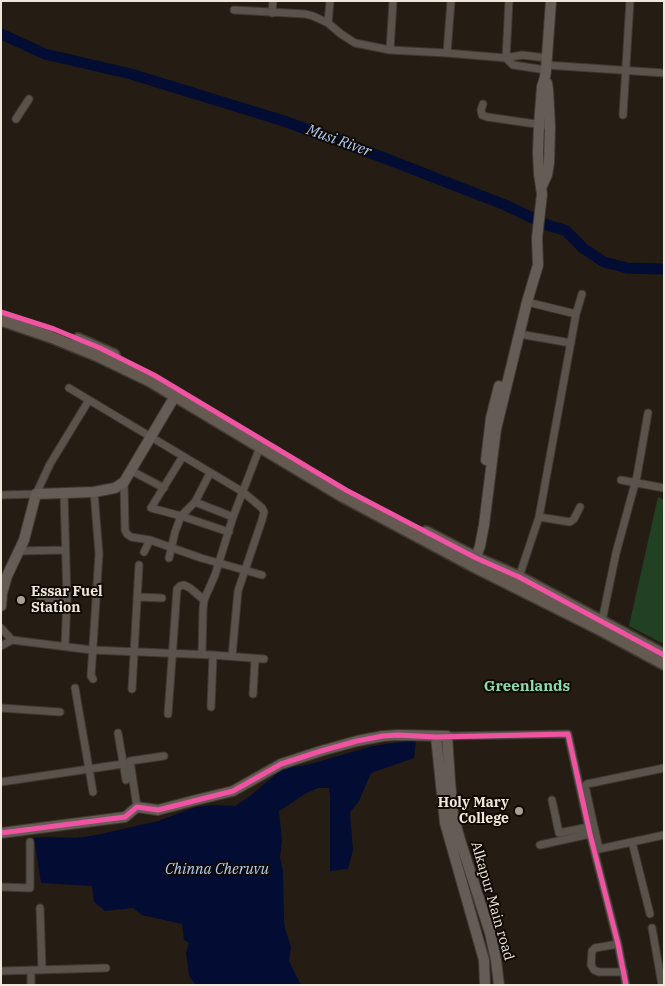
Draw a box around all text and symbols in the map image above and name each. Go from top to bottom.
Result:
water label: Musi River [304,121,374,161]
place label: Essar Fuel Station [31,584,103,616]
marker: Essar Fuel Station [15,594,27,606]
district label: Greenlands [484,678,570,696]
place label: Holy Mary College [438,795,509,828]
marker: Holy Mary College [513,805,525,817]
street label: Alkapur Main road [467,840,517,962]
water label: Chinna Cheruvu [165,861,269,879]

